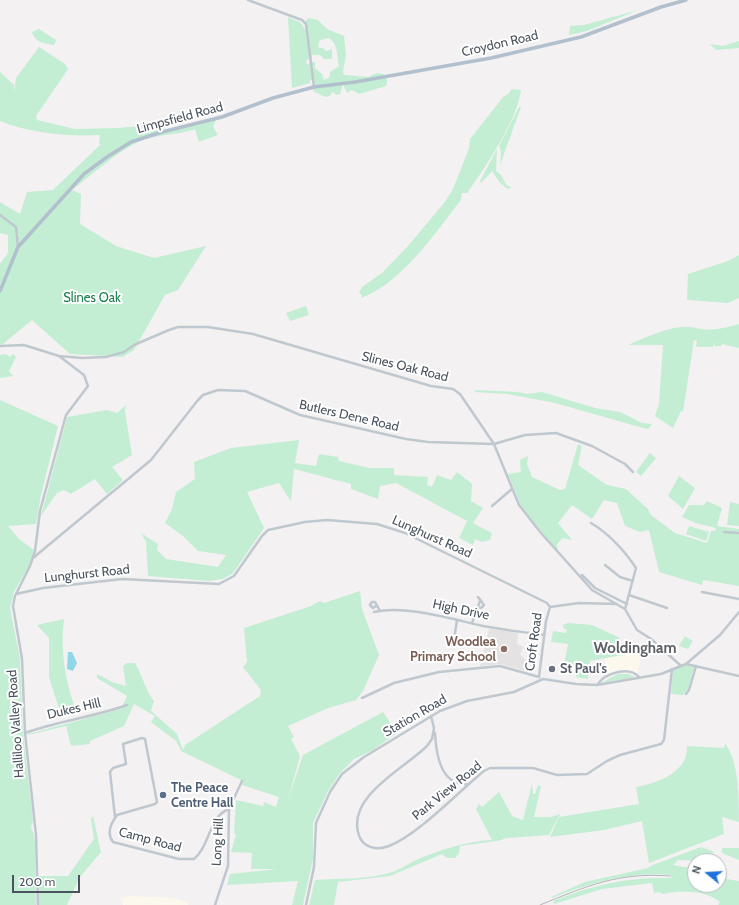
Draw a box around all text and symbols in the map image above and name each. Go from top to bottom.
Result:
street label: Croydon Road [460,28,540,60]
street label: Limpsfield Road [135,99,225,137]
park label: Slines Oak [63,290,121,306]
street label: Slines Oak Road [360,349,450,385]
street label: Butlers Dene Road [298,397,400,435]
street label: Lunghurst Road [390,512,474,562]
street label: Lunghurst Road [44,562,130,586]
street label: High Drive [431,596,491,624]
street label: Croft Road [522,612,546,672]
place label: Woodlea Primary School [410,634,496,665]
district label: Woldingham [593,640,677,658]
marker: Woodlea Primary School [499,644,509,654]
place label: St Paul's [560,661,607,677]
marker: St Paul's [547,664,557,674]
street label: Halliloo Valley Road [4,669,28,779]
street label: Station Road [381,692,449,740]
street label: Dukes Hill [46,695,102,723]
street label: Park View Road [409,758,485,824]
place label: The Peace Centre Hall [171,780,234,811]
marker: The Peace Centre Hall [158,790,168,800]
street label: Long Hill [209,818,227,866]
street label: Camp Road [117,824,183,856]
north arrow [687,853,727,893]
text: N [689,864,704,875]
scale bar [14,867,82,893]
text: 200 m [19,874,55,889]

